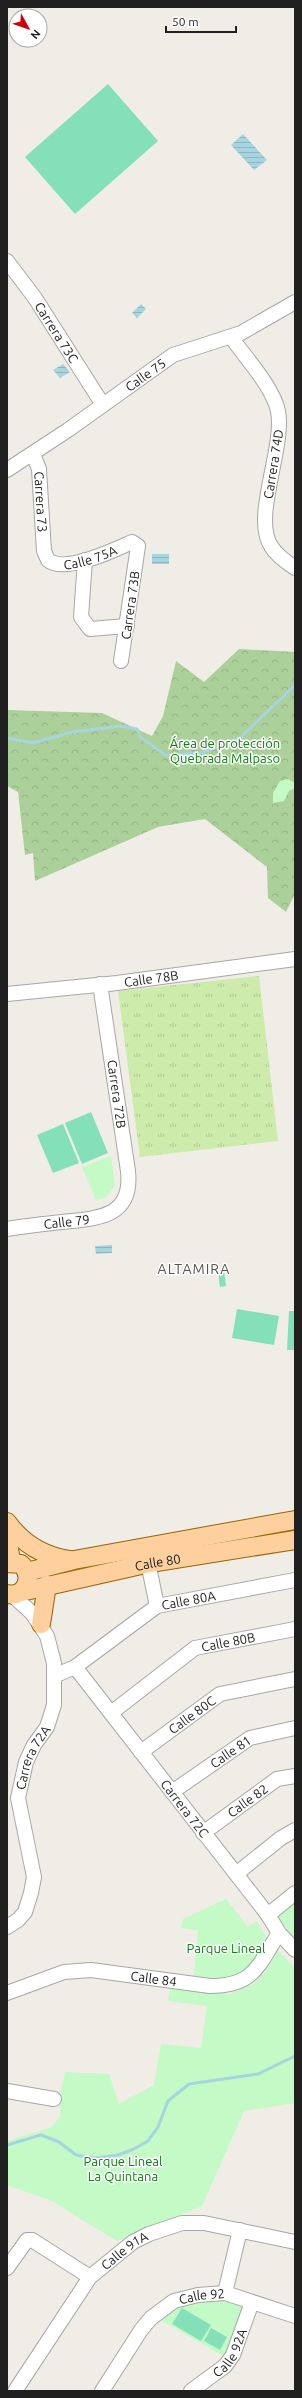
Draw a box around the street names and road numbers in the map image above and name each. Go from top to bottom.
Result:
street label: Carrera 73C [32,299,81,365]
street label: Calle 75 [122,356,168,394]
street label: Carrera 74D [261,428,285,500]
street label: Carrera 73 [32,471,50,533]
street label: Calle 75A [63,543,119,571]
street label: Carrera 73B [118,570,142,640]
street label: Calle 78B [123,968,179,989]
street label: Carrera 72B [105,1059,129,1129]
street label: Calle 79 [43,1212,91,1231]
street label: Calle 80 [133,1551,182,1573]
street label: Calle 80A [160,1588,217,1612]
street label: Calle 80B [200,1630,256,1654]
street label: Calle 80C [166,1693,218,1736]
street label: Carrera 72A [13,1722,53,1791]
street label: Calle 81 [207,1733,253,1771]
street label: Carrera 72C [158,1777,212,1840]
street label: Calle 82 [225,1781,270,1820]
street label: Calle 84 [130,1968,178,1988]
street label: Calle 91A [98,2229,150,2272]
street label: Calle 92 [177,2286,225,2307]
street label: Calle 92A [210,2326,249,2380]

